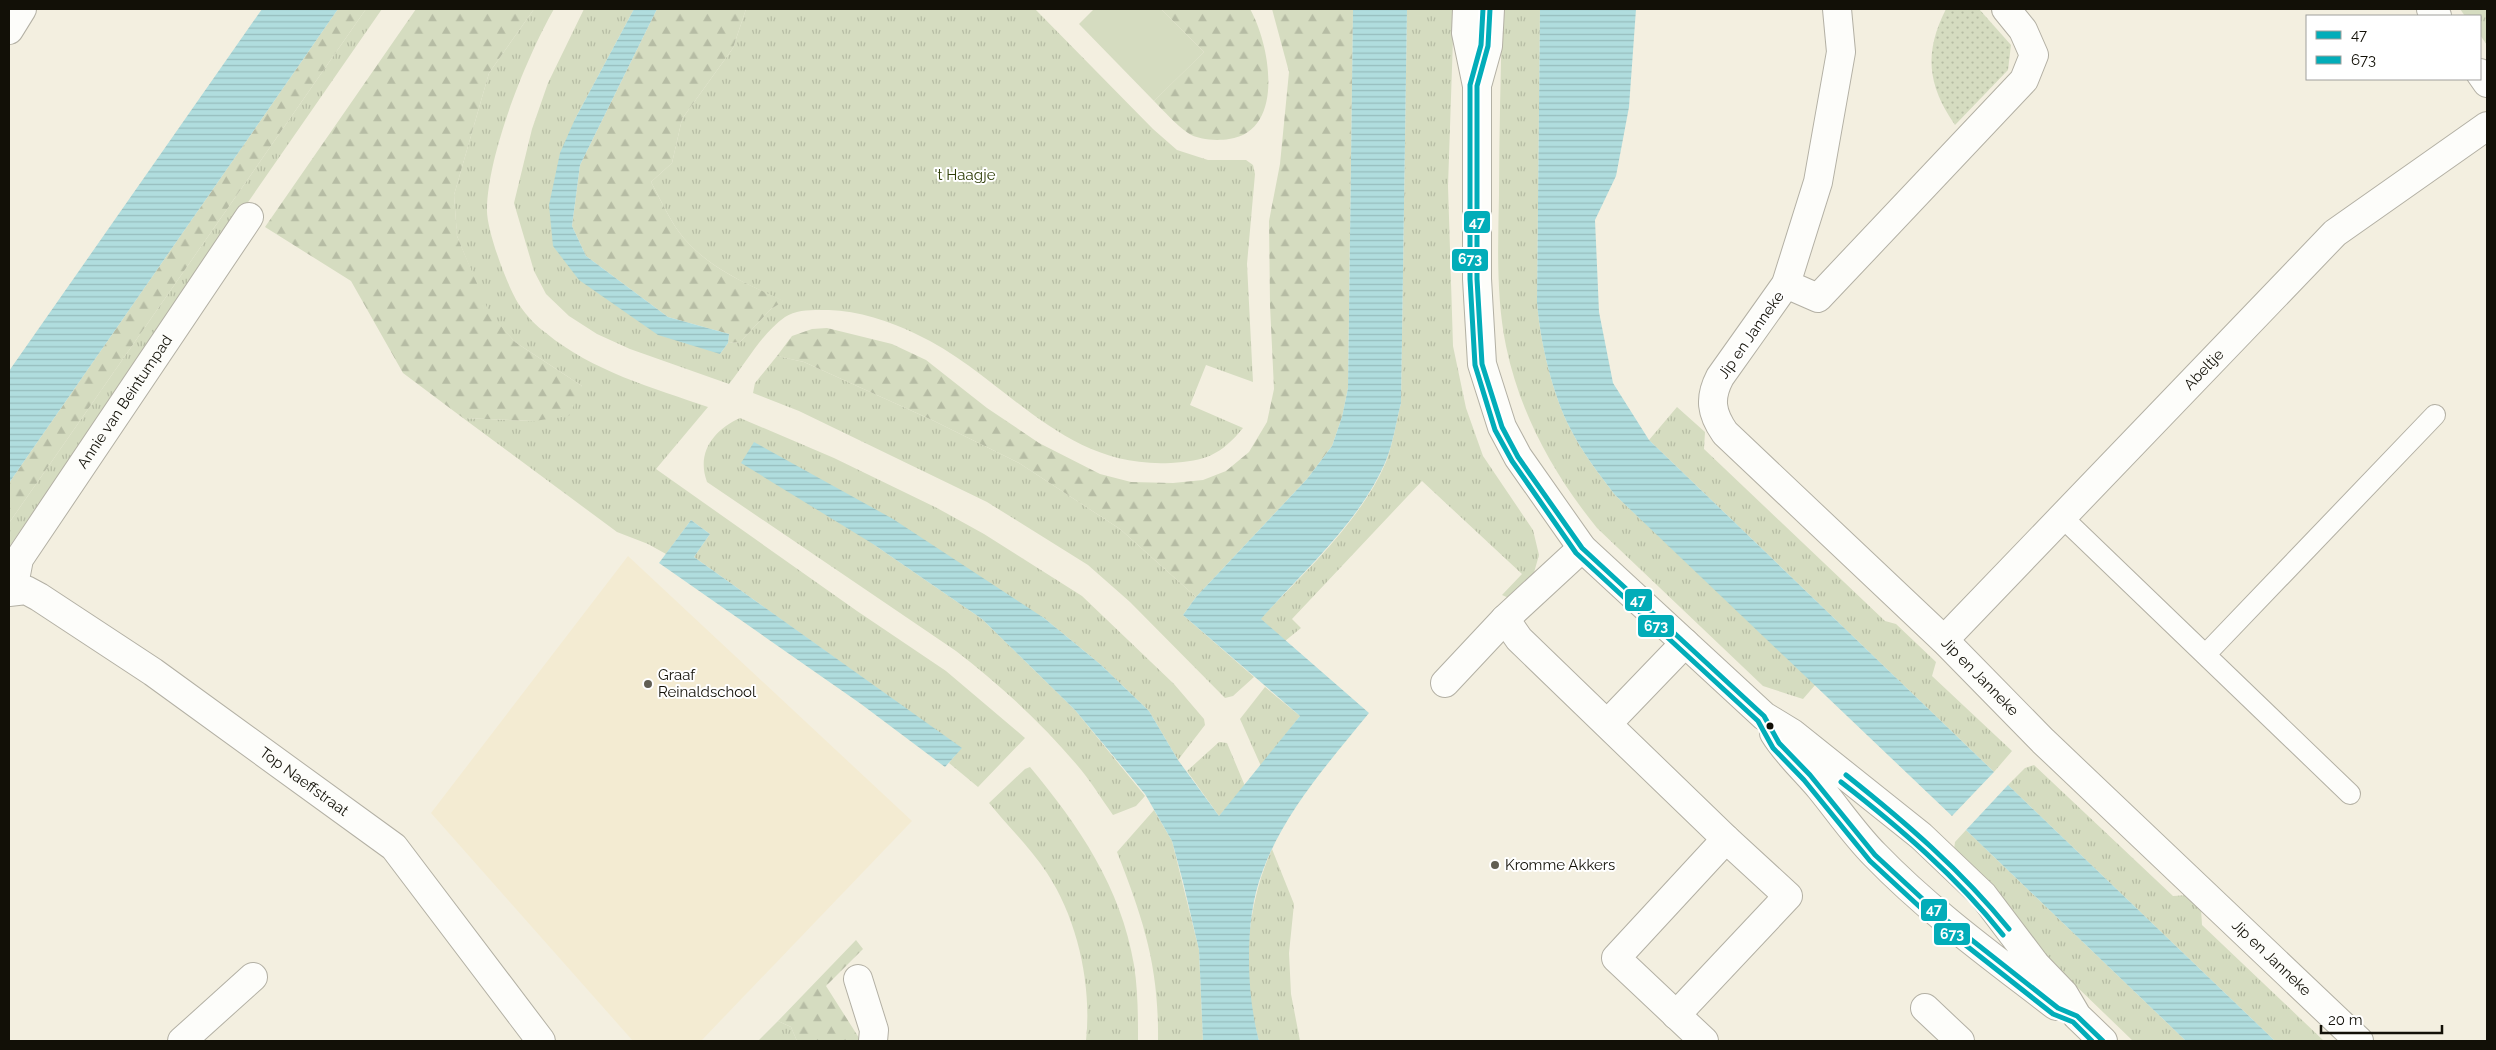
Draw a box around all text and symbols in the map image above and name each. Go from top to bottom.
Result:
legend [2306,15,2481,80]
text: 47 [2351,26,2367,44]
text: 673 [2351,51,2376,69]
park label: 't Haagje [935,166,996,184]
line badge: 47 [1463,210,1491,234]
text: 47 [1469,214,1485,230]
line badge: 673 [1451,248,1489,272]
text: 673 [1458,251,1482,267]
street label: Jip en Janneke [1714,288,1788,382]
street label: Annie van Beintumpad [73,332,176,472]
street label: Abeltje [2180,345,2228,394]
line badge: 47 [1624,588,1653,612]
text: 47 [1630,592,1646,608]
line badge: 673 [1637,614,1675,638]
text: 673 [1644,618,1668,634]
street label: Jip en Janneke [1938,634,2023,720]
place label: Graaf Reinaldschool [658,666,757,701]
marker: Graaf Reinaldschool [642,678,654,690]
unlabelled marker [1765,721,1775,731]
street label: Top Naeffstraat [256,743,352,820]
place label: Kromme Akkers [1505,856,1615,874]
marker: Kromme Akkers [1489,859,1501,871]
line badge: 47 [1920,898,1948,922]
text: 47 [1926,901,1942,917]
street label: Jip en Janneke [2228,916,2315,1000]
line badge: 673 [1933,922,1971,946]
text: 673 [1940,926,1964,942]
scale bar [2321,1002,2442,1034]
text: 20 m [2328,1011,2363,1029]

